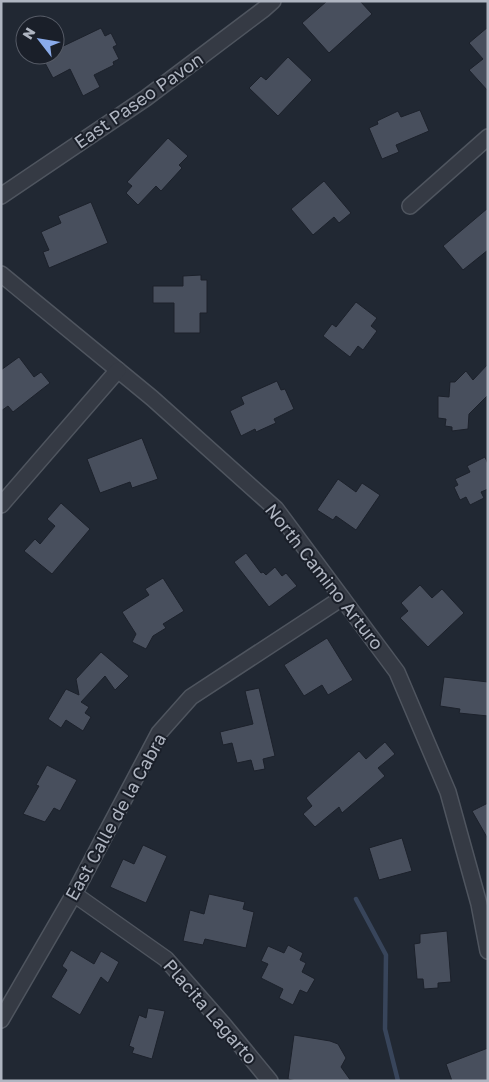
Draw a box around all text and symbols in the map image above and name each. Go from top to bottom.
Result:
north arrow [15,15,65,65]
text: N [18,24,38,42]
street label: East Paseo Pavon [70,47,207,153]
street label: North Camino Arturo [261,499,389,654]
street label: East Calle de la Cabra [60,729,170,904]
street label: Placita Lagarto [159,955,262,1068]

